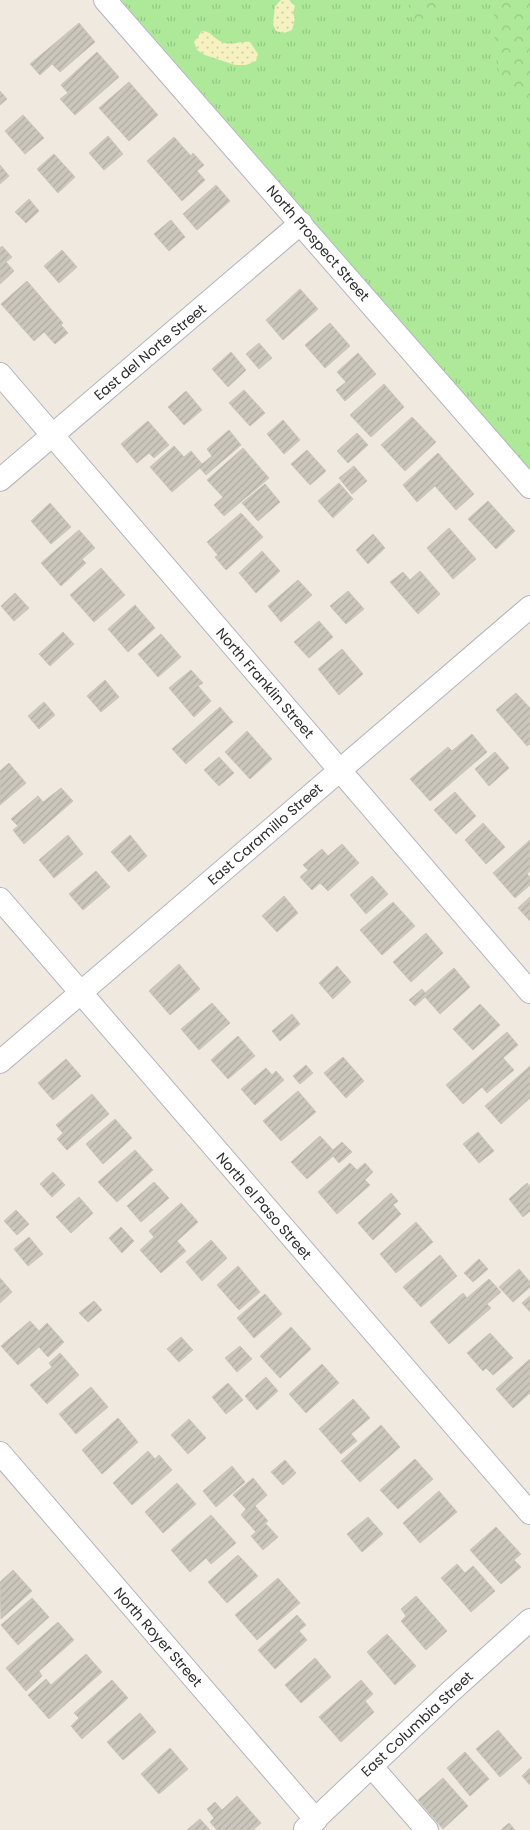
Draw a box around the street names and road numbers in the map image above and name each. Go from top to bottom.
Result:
street label: North Prospect Street [262,181,374,305]
street label: East del Norte Street [90,299,210,405]
street label: North Franklin Street [211,623,319,743]
street label: East Caramillo Street [203,778,327,890]
street label: North el Paso Street [212,1148,316,1264]
street label: North Royer Street [109,1583,207,1691]
street label: East Columbia Street [357,1667,477,1781]

